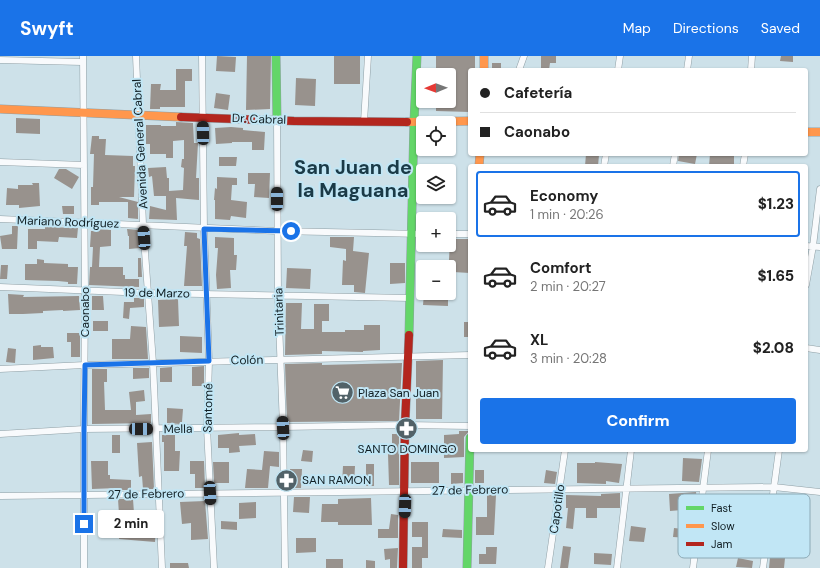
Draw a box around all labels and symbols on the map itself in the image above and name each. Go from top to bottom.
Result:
north arrow [416,68,456,108]
street label: Avenida General Cabral [129,79,151,209]
street label: Dr. Cabral [232,110,286,128]
car [197,121,209,145]
district label: San Juan de la Maguana [294,154,412,203]
car [271,187,283,211]
street label: Mariano Rodríguez [17,212,119,232]
route start [282,222,300,240]
car [137,226,151,250]
street label: 19 de Marzo [124,284,190,302]
street label: Caonabo [77,287,93,337]
street label: Trinitaria [270,288,288,336]
street label: Colón [231,352,263,368]
supermarket icon: Plaza San Juan [330,380,356,406]
street label: Santomé [200,383,216,433]
place label: Plaza San Juan [358,385,439,401]
pharmacy icon: SANTO DOMINGO [394,415,420,441]
car [276,416,290,440]
street label: Mella [163,421,193,437]
car [129,423,153,435]
place label: SANTO DOMINGO [357,441,457,457]
pharmacy icon: SAN RAMON [273,467,299,493]
place label: SAN RAMON [302,472,371,488]
car [203,481,217,505]
street label: 27 de Febrero [432,481,508,499]
street label: Capotillo [546,483,568,535]
street label: 27 de Febrero [108,485,184,503]
car [399,494,411,518]
legend [678,494,810,558]
text: Fast [711,501,732,515]
callout: 2 min [98,510,164,538]
route end [75,515,93,533]
text: Slow [711,519,735,533]
text: Jam [711,537,732,551]

